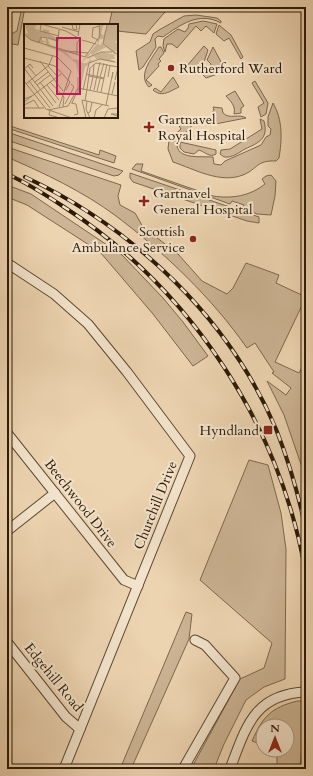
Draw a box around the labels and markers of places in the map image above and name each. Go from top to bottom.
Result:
place label: Rutherford Ward [179,59,283,78]
marker: Rutherford Ward [166,63,176,73]
place label: Gartnavel Royal Hospital [158,110,246,145]
marker: Gartnavel Royal Hospital [143,121,155,133]
place label: Gartnavel General Hospital [153,184,253,219]
marker: Gartnavel General Hospital [138,195,150,207]
place label: Scottish Ambulance Service [72,222,185,257]
marker: Scottish Ambulance Service [188,234,198,244]
place label: Hyndland [199,421,260,440]
marker: Hyndland [262,424,274,436]

